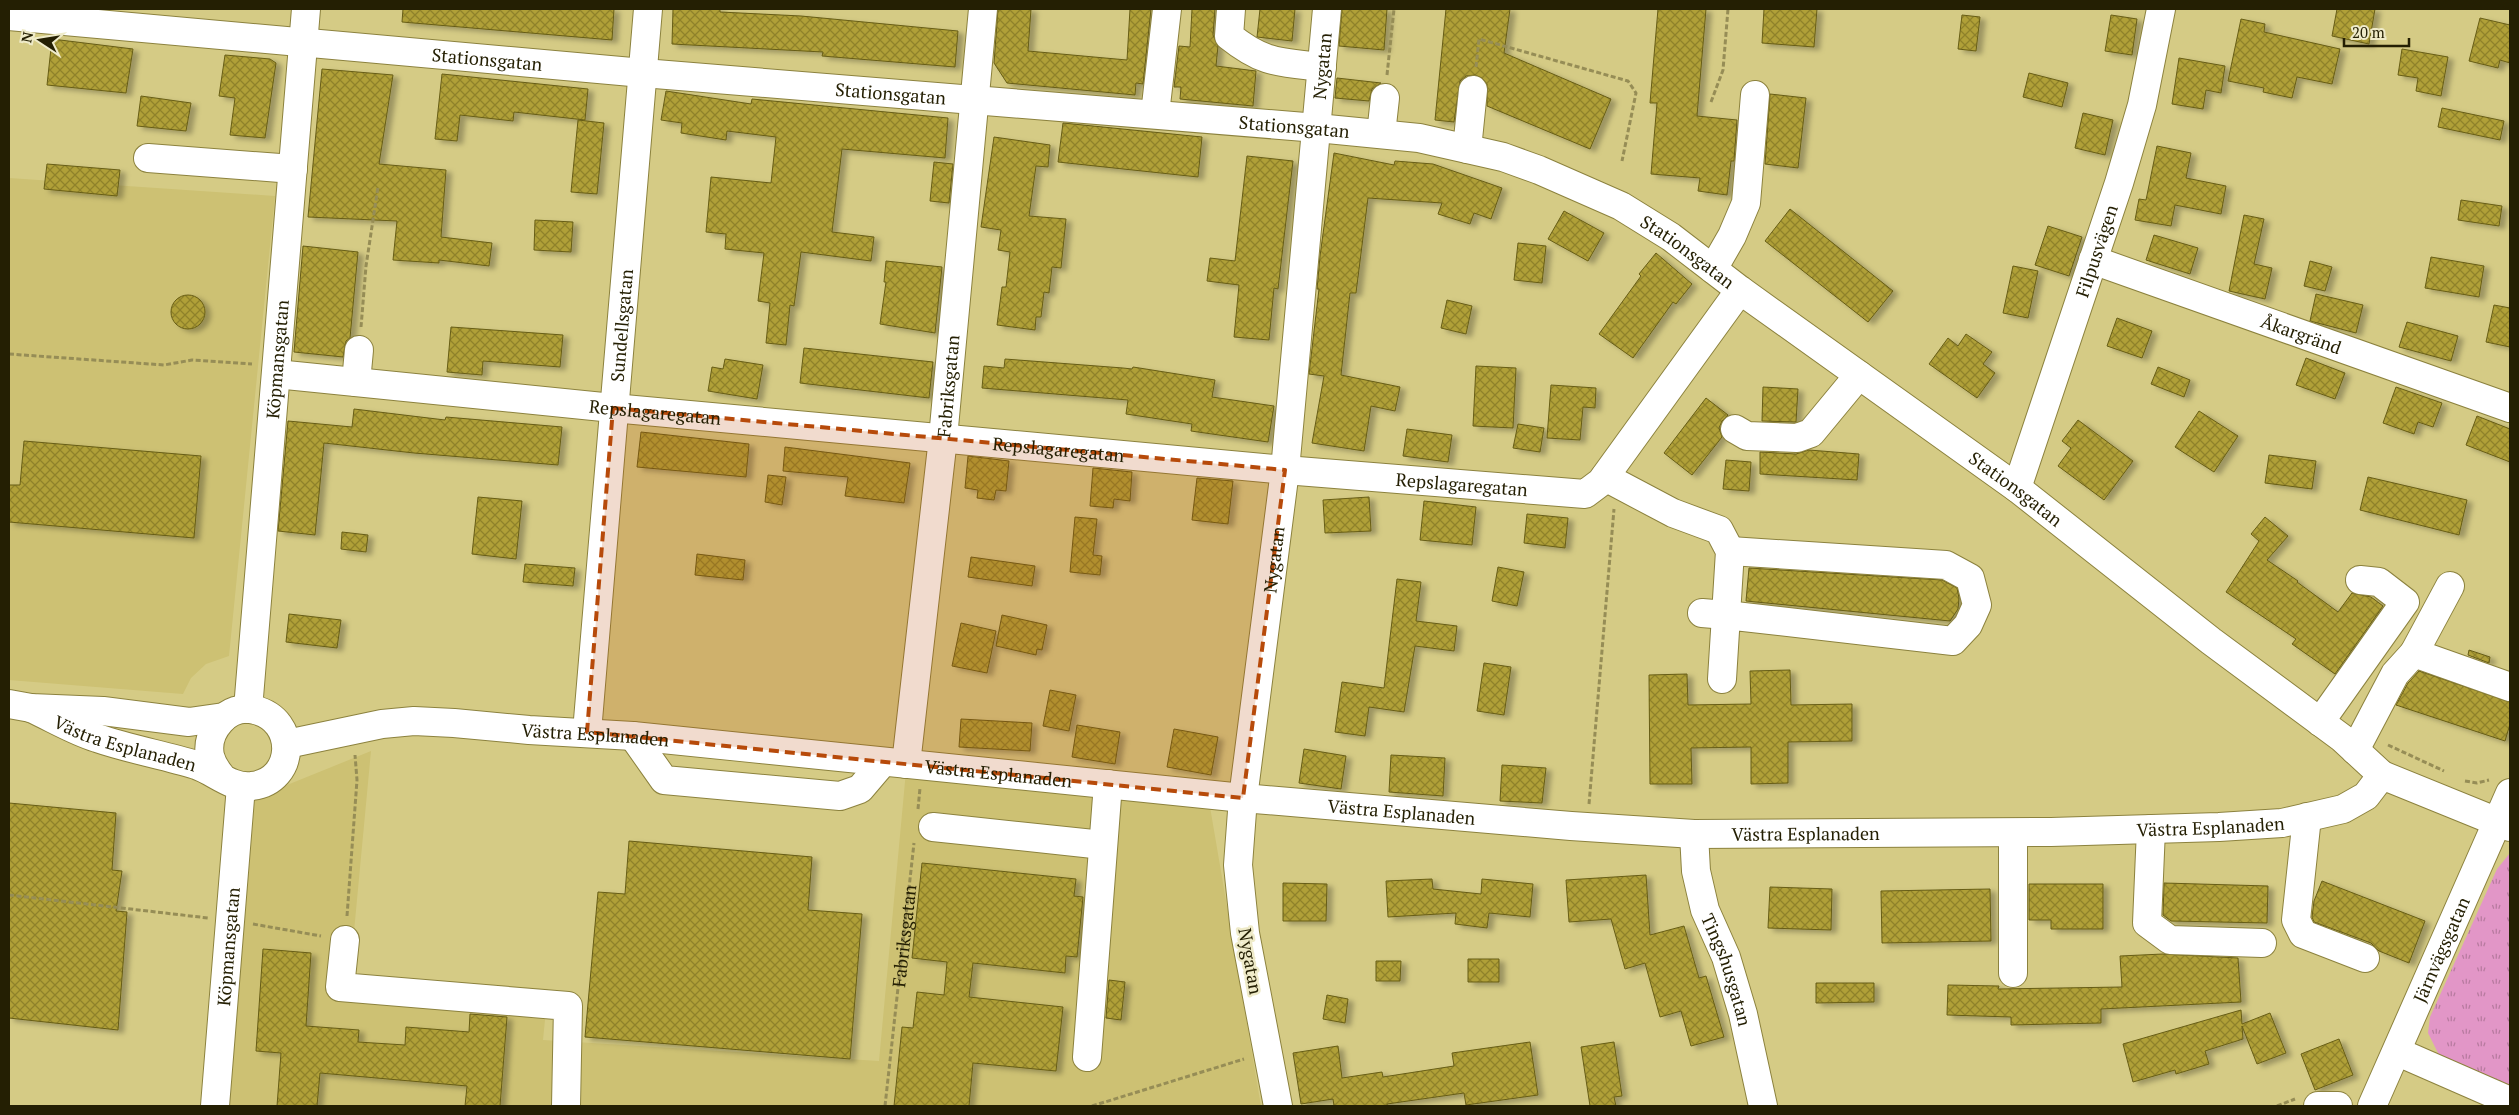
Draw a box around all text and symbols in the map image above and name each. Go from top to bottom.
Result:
north arrow [15,15,65,65]
scale bar [2344,15,2409,47]
text: 20 m [2352,22,2385,42]
text: N [16,30,37,44]
street label: Nygatan [1307,31,1337,100]
street label: Stationsgatan [431,42,544,76]
street label: Stationsgatan [834,77,947,110]
street label: Stationsgatan [1238,110,1351,143]
street label: Filpusvägen [2070,201,2123,300]
street label: Stationsgatan [1636,209,1740,294]
street label: Sundellsgatan [605,268,638,383]
street label: Köpmansgatan [260,299,294,420]
street label: Åkargränd [2258,309,2345,359]
street label: Fabriksgatan [931,334,965,439]
street label: Repslagaregatan [588,394,722,430]
street label: Repslagaregatan [991,431,1126,467]
street label: Stationsgatan [1964,446,2068,532]
street label: Repslagaregatan [1395,467,1529,501]
street label: Nygatan [1257,525,1290,594]
street label: Västra Esplanaden [50,709,200,777]
street label: Västra Esplanaden [520,717,671,752]
street label: Västra Esplanaden [923,754,1074,793]
street label: Västra Esplanaden [1327,793,1477,830]
street label: Västra Esplanaden [2136,811,2286,841]
street label: Västra Esplanaden [1731,821,1880,846]
street label: Fabriksgatan [886,883,921,989]
street label: Köpmansgatan [211,886,245,1007]
street label: Järnvägsgatan [2407,893,2475,1006]
street label: Tingshusgatan [1696,909,1757,1029]
street label: Nygatan [1233,926,1269,996]

